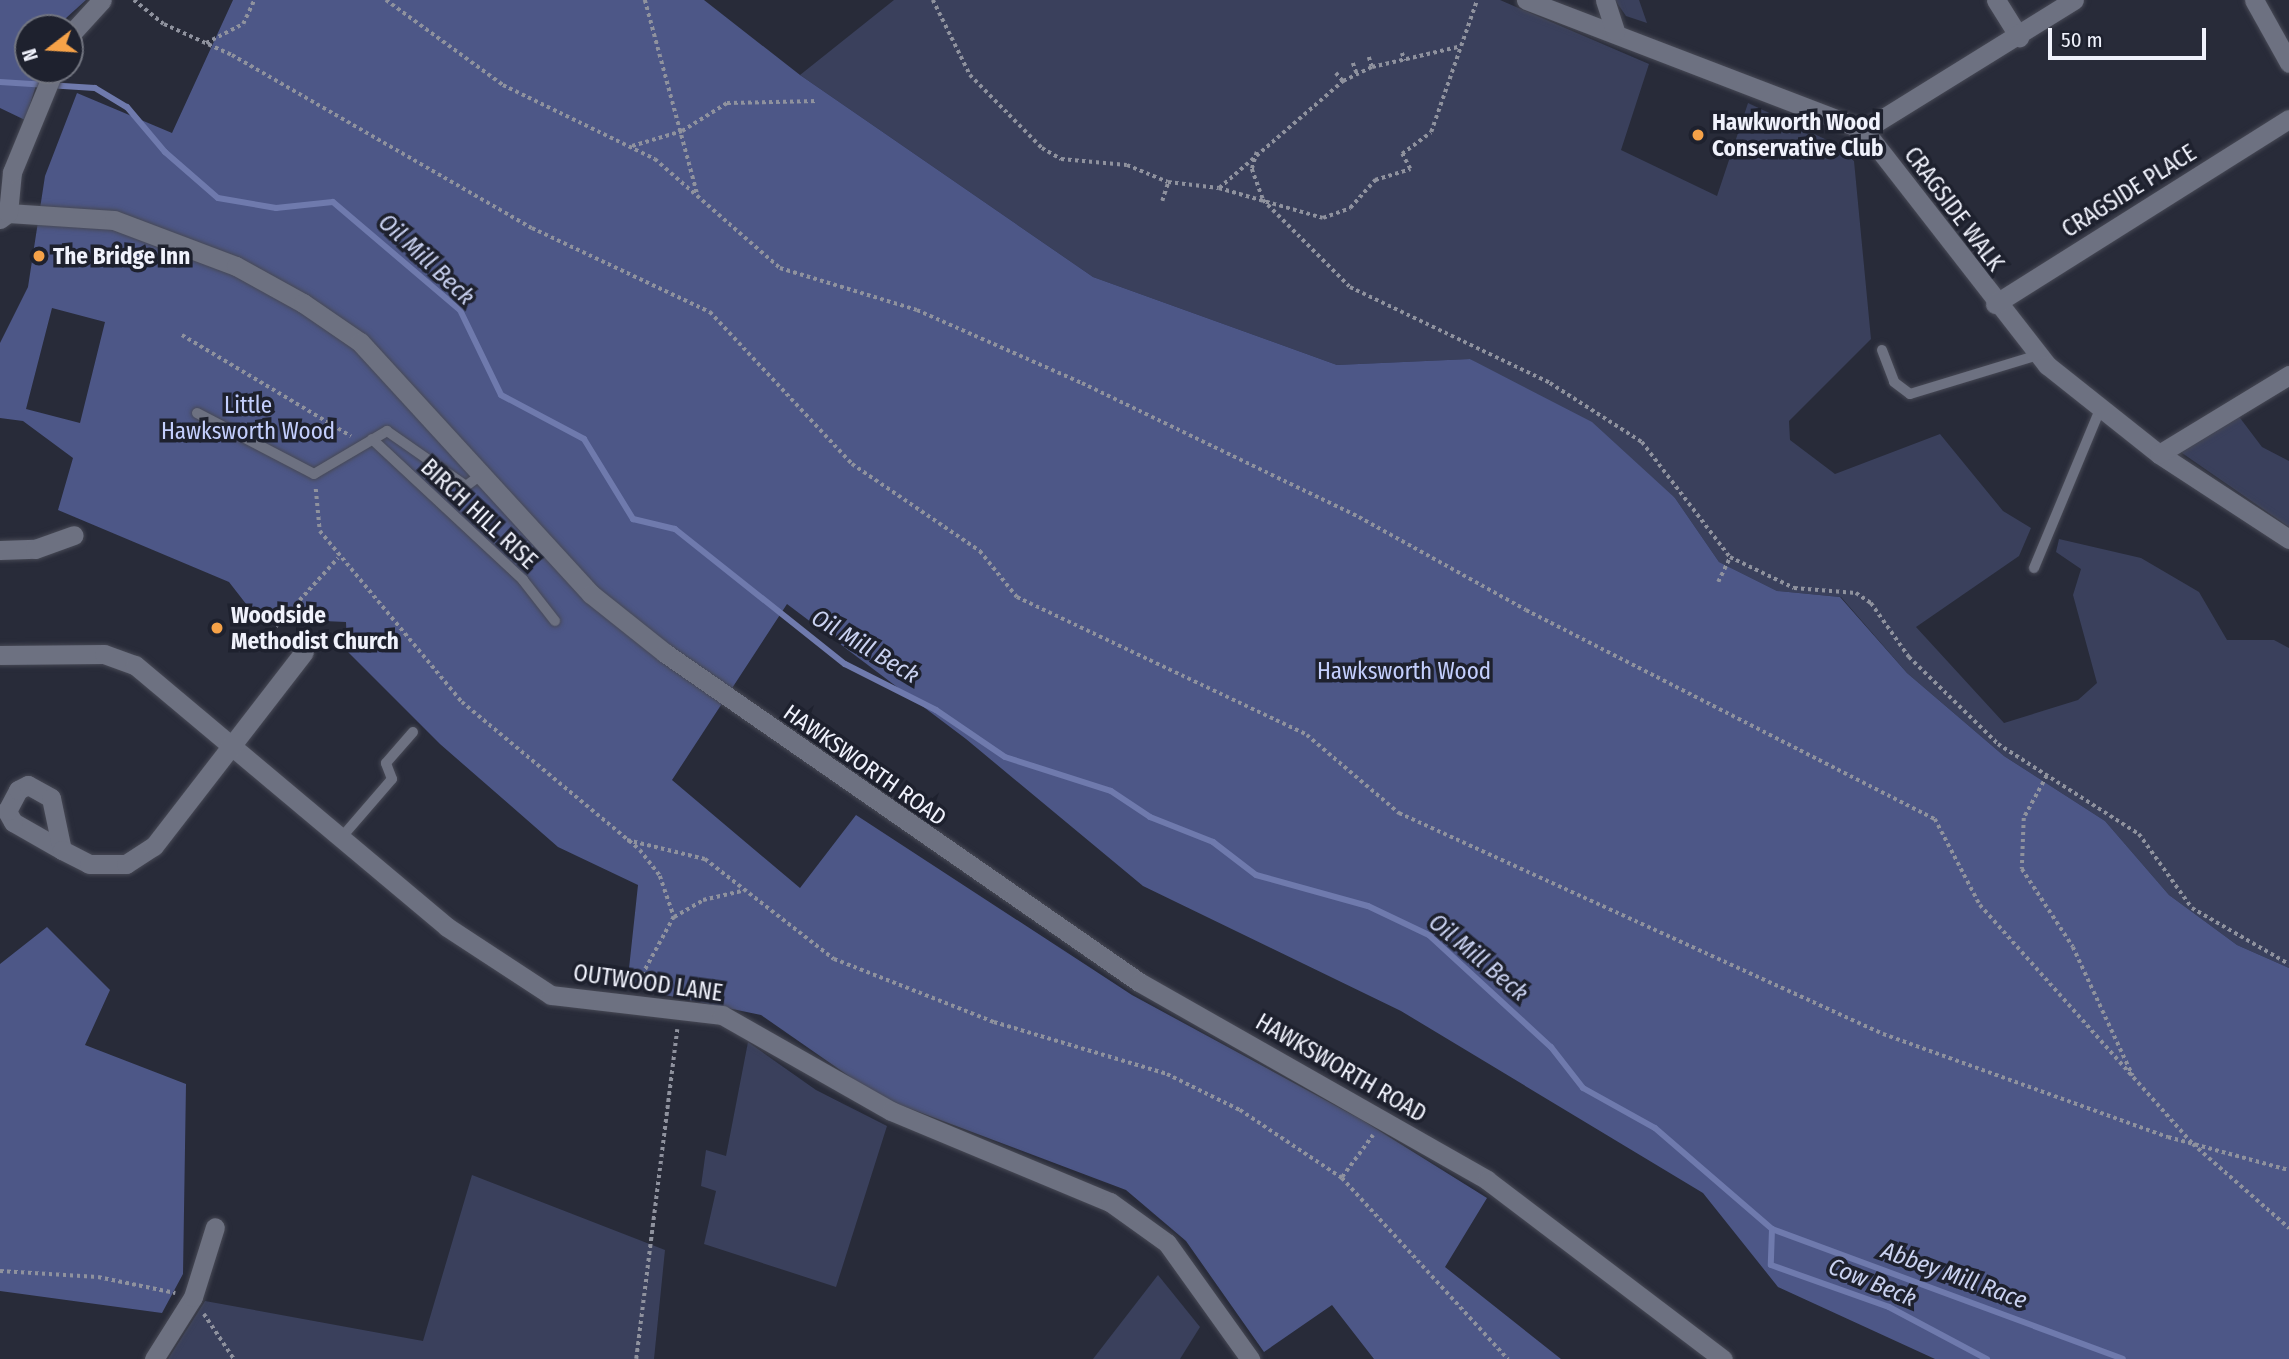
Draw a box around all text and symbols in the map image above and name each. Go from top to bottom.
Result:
north arrow [14,14,84,84]
scale bar [2051,14,2208,58]
text: 50 m [2061,27,2103,53]
text: N [18,46,43,64]
place label: Hawkworth Wood Conservative Club [1712,108,1884,162]
marker: Hawkworth Wood Conservative Club [1690,127,1706,143]
street label: CRAGSIDE PLACE [2057,139,2201,243]
street label: CRAGSIDE WALK [1898,142,2010,276]
water label: Oil Mill Beck [372,208,480,312]
place label: The Bridge Inn [53,242,190,270]
marker: The Bridge Inn [31,248,47,264]
park label: Little Hawksworth Wood [161,391,335,445]
street label: BIRCH HILL RISE [415,453,543,575]
place label: Woodside Methodist Church [231,601,399,655]
water label: Oil Mill Beck [806,604,924,690]
marker: Woodside Methodist Church [209,620,225,636]
park label: Hawksworth Wood [1317,657,1491,685]
street label: HAWKSWORTH ROAD [778,699,952,831]
water label: Oil Mill Beck [1423,908,1533,1008]
street label: OUTWOOD LANE [572,959,724,1007]
street label: HAWKSWORTH ROAD [1251,1008,1431,1128]
water label: Abbey Mill Race [1877,1236,2031,1316]
water label: Cow Beck [1824,1252,1920,1314]

